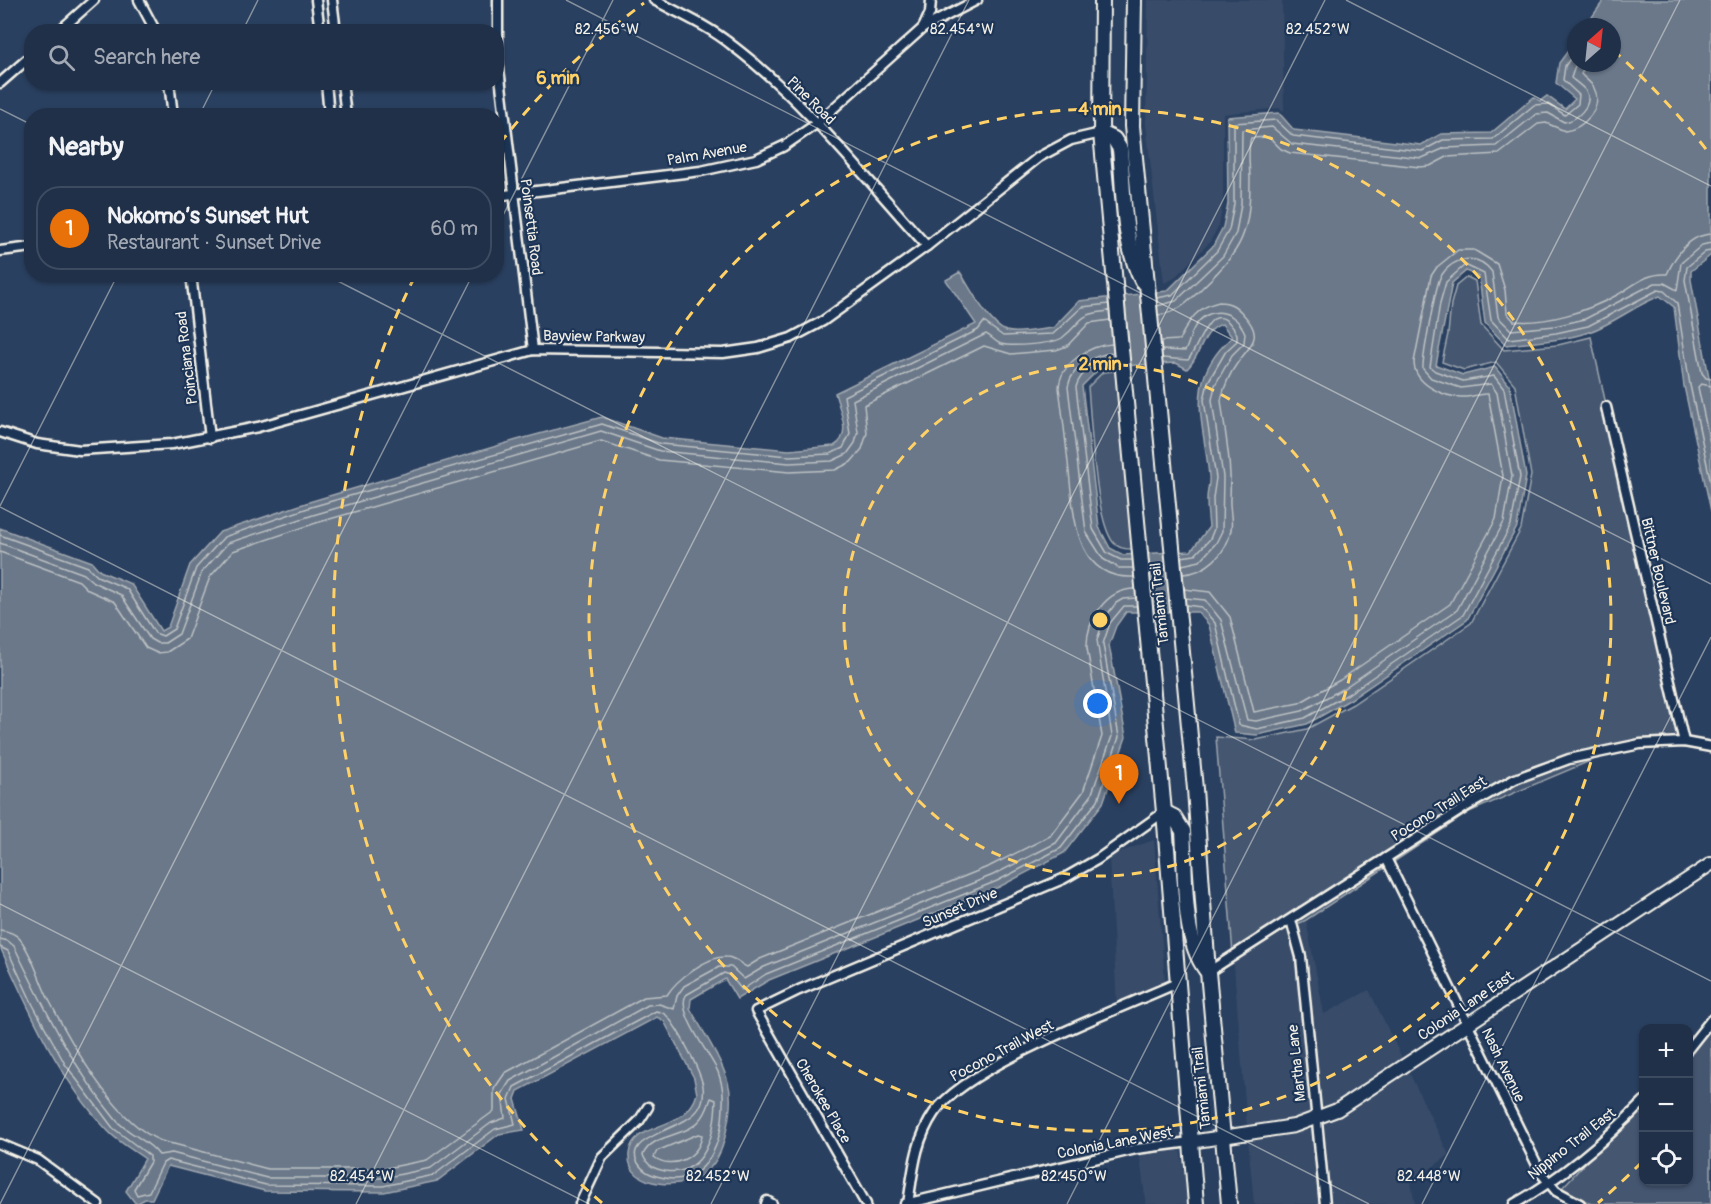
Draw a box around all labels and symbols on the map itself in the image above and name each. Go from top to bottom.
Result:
north arrow [1567,18,1621,72]
text: 82.456°W [575,20,639,39]
text: 82.454°W [930,20,994,39]
text: 82.452°W [1286,20,1350,39]
text: 6 min [536,67,580,90]
street label: Pine Road [783,73,839,129]
text: 4 min [1078,98,1122,121]
street label: Palm Avenue [666,138,749,170]
street label: Poinsettia Road [516,178,546,276]
street label: Poinciana Road [172,310,202,406]
street label: Bayview Parkway [543,327,646,347]
text: 2 min [1078,353,1122,376]
street label: Bittner Boulevard [1636,516,1680,626]
street label: Tamiami Trail [1146,562,1174,646]
centre of rings [1090,610,1110,630]
your location [1083,689,1112,718]
pin: 1 [1100,754,1138,804]
street label: Pocono Trail East [1388,772,1491,846]
street label: Sunset Drive [920,883,1001,932]
street label: Colonia Lane East [1414,966,1518,1045]
street label: Pocono Trail West [947,1015,1058,1086]
street label: Martha Lane [1283,1023,1310,1102]
street label: Nash Avenue [1477,1025,1529,1106]
street label: Tamiami Trail [1188,1046,1216,1130]
street label: Cherokee Place [791,1055,855,1147]
street label: Nippino Trail East [1524,1103,1621,1184]
street label: Colonia Lane West [1056,1122,1175,1164]
text: 82.454°W [330,1167,394,1186]
text: 82.452°W [686,1167,750,1186]
text: 82.450°W [1041,1167,1107,1186]
text: 82.448°W [1397,1167,1461,1186]

